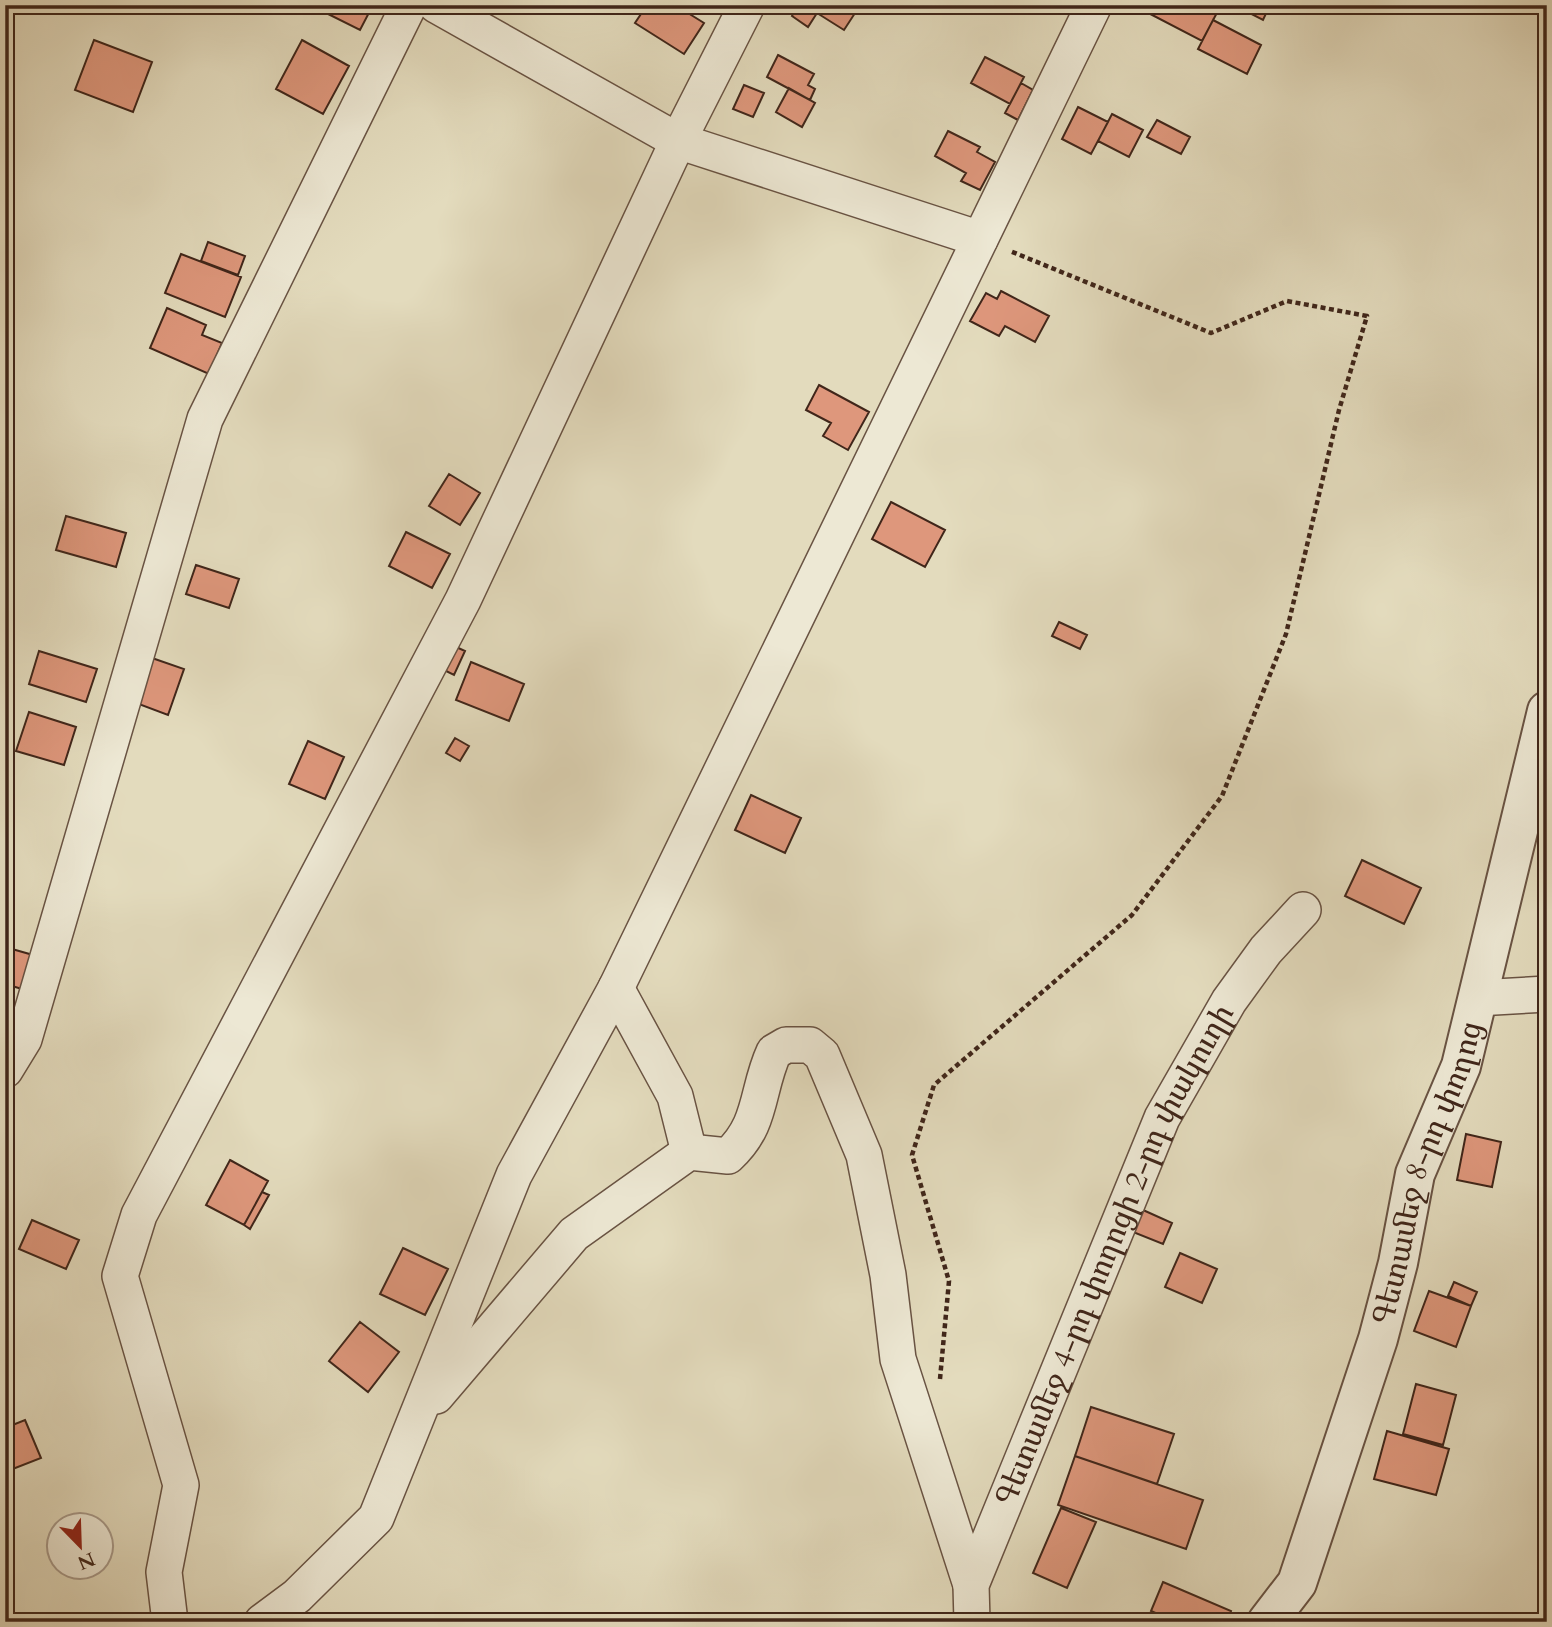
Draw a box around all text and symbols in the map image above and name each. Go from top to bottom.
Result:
street label: Գետամեջ 4-րդ փողոցի 2-րդ փակուղի [986,997,1244,1512]
street label: Գետամեջ 8-րդ փողոց [1363,1017,1492,1329]
north arrow [46,1512,116,1582]
text: N [73,1546,99,1576]

